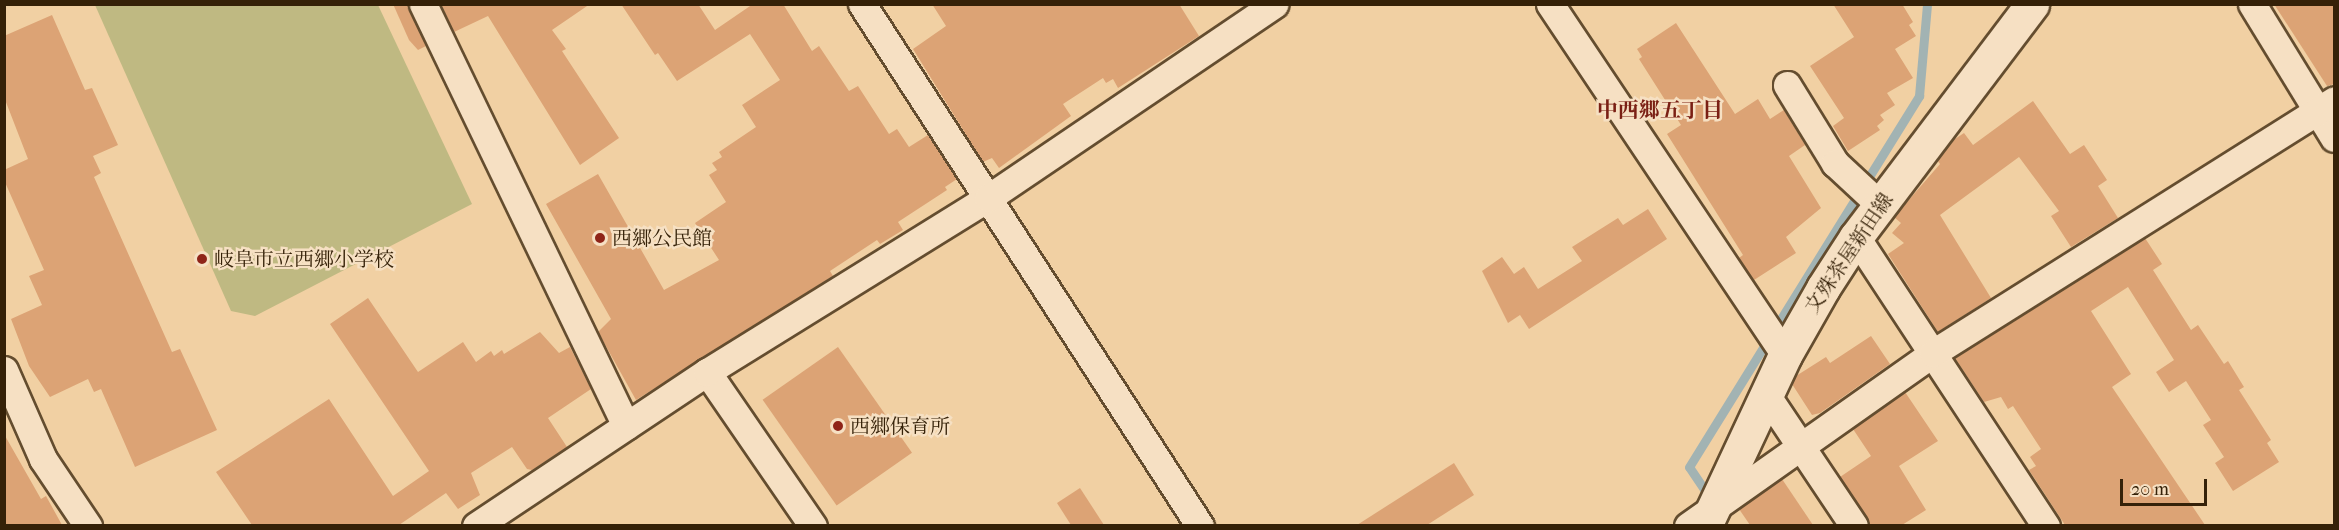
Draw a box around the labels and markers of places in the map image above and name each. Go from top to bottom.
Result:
place label: 西郷公民館 [612,226,712,250]
marker: 西郷公民館 [593,231,607,245]
place label: 岐阜市立西郷小学校 [214,247,394,271]
marker: 岐阜市立西郷小学校 [195,252,209,266]
place label: 西郷保育所 [850,414,950,438]
marker: 西郷保育所 [831,419,845,433]

